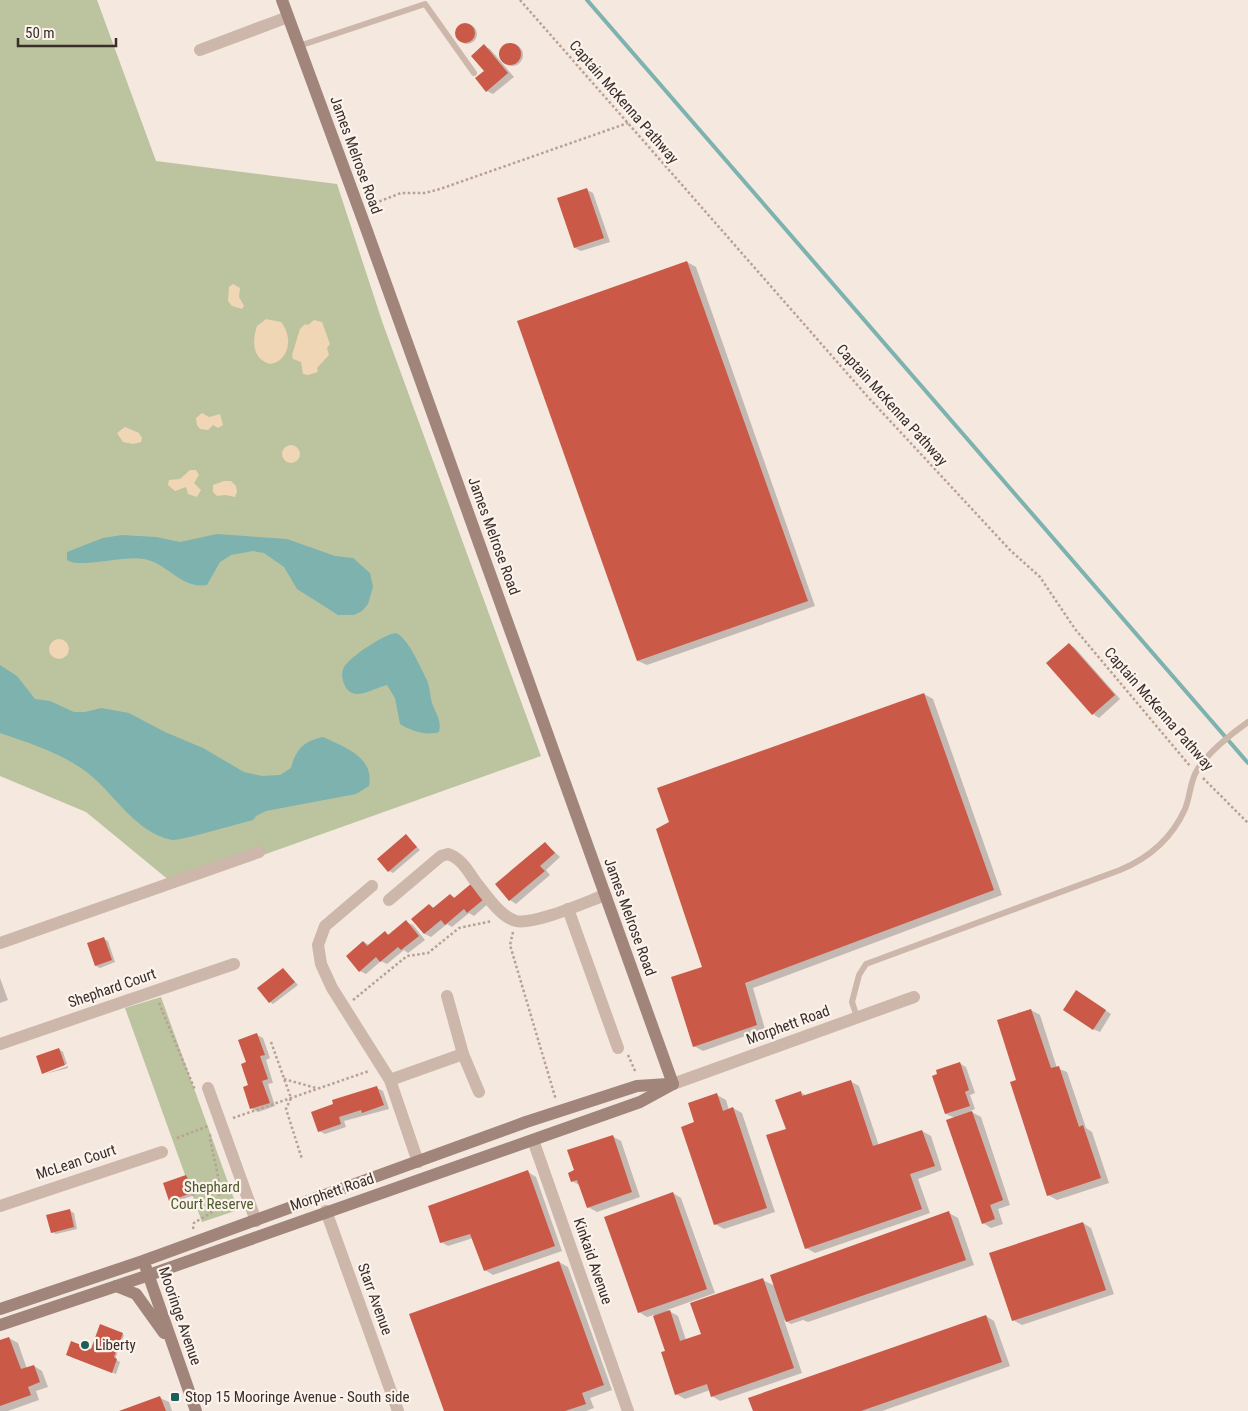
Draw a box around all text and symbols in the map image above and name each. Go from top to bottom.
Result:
scale bar [18,15,115,47]
text: 50 m [25,24,55,42]
street label: Captain McKenna Pathway [566,37,682,167]
street label: James Melrose Road [326,94,386,216]
street label: Captain McKenna Pathway [833,340,951,470]
street label: James Melrose Road [464,475,524,597]
street label: Captain McKenna Pathway [1101,644,1217,774]
street label: James Melrose Road [600,856,660,978]
street label: Shephard Court [66,965,158,1011]
street label: Morphett Road [744,1002,832,1048]
street label: McLean Court [34,1141,118,1183]
street label: Morphett Road [288,1169,376,1215]
park label: Shephard Court Reserve [170,1178,254,1213]
street label: Kinkaid Avenue [570,1215,616,1307]
street label: Starr Avenue [354,1261,396,1337]
street label: Mooringe Avenue [155,1265,205,1367]
place label: Liberty [95,1336,136,1354]
marker: Liberty [79,1339,91,1351]
place label: Stop 15 Mooringe Avenue - South side [185,1388,409,1406]
marker: Stop 15 Mooringe Avenue - South side [169,1391,181,1403]

